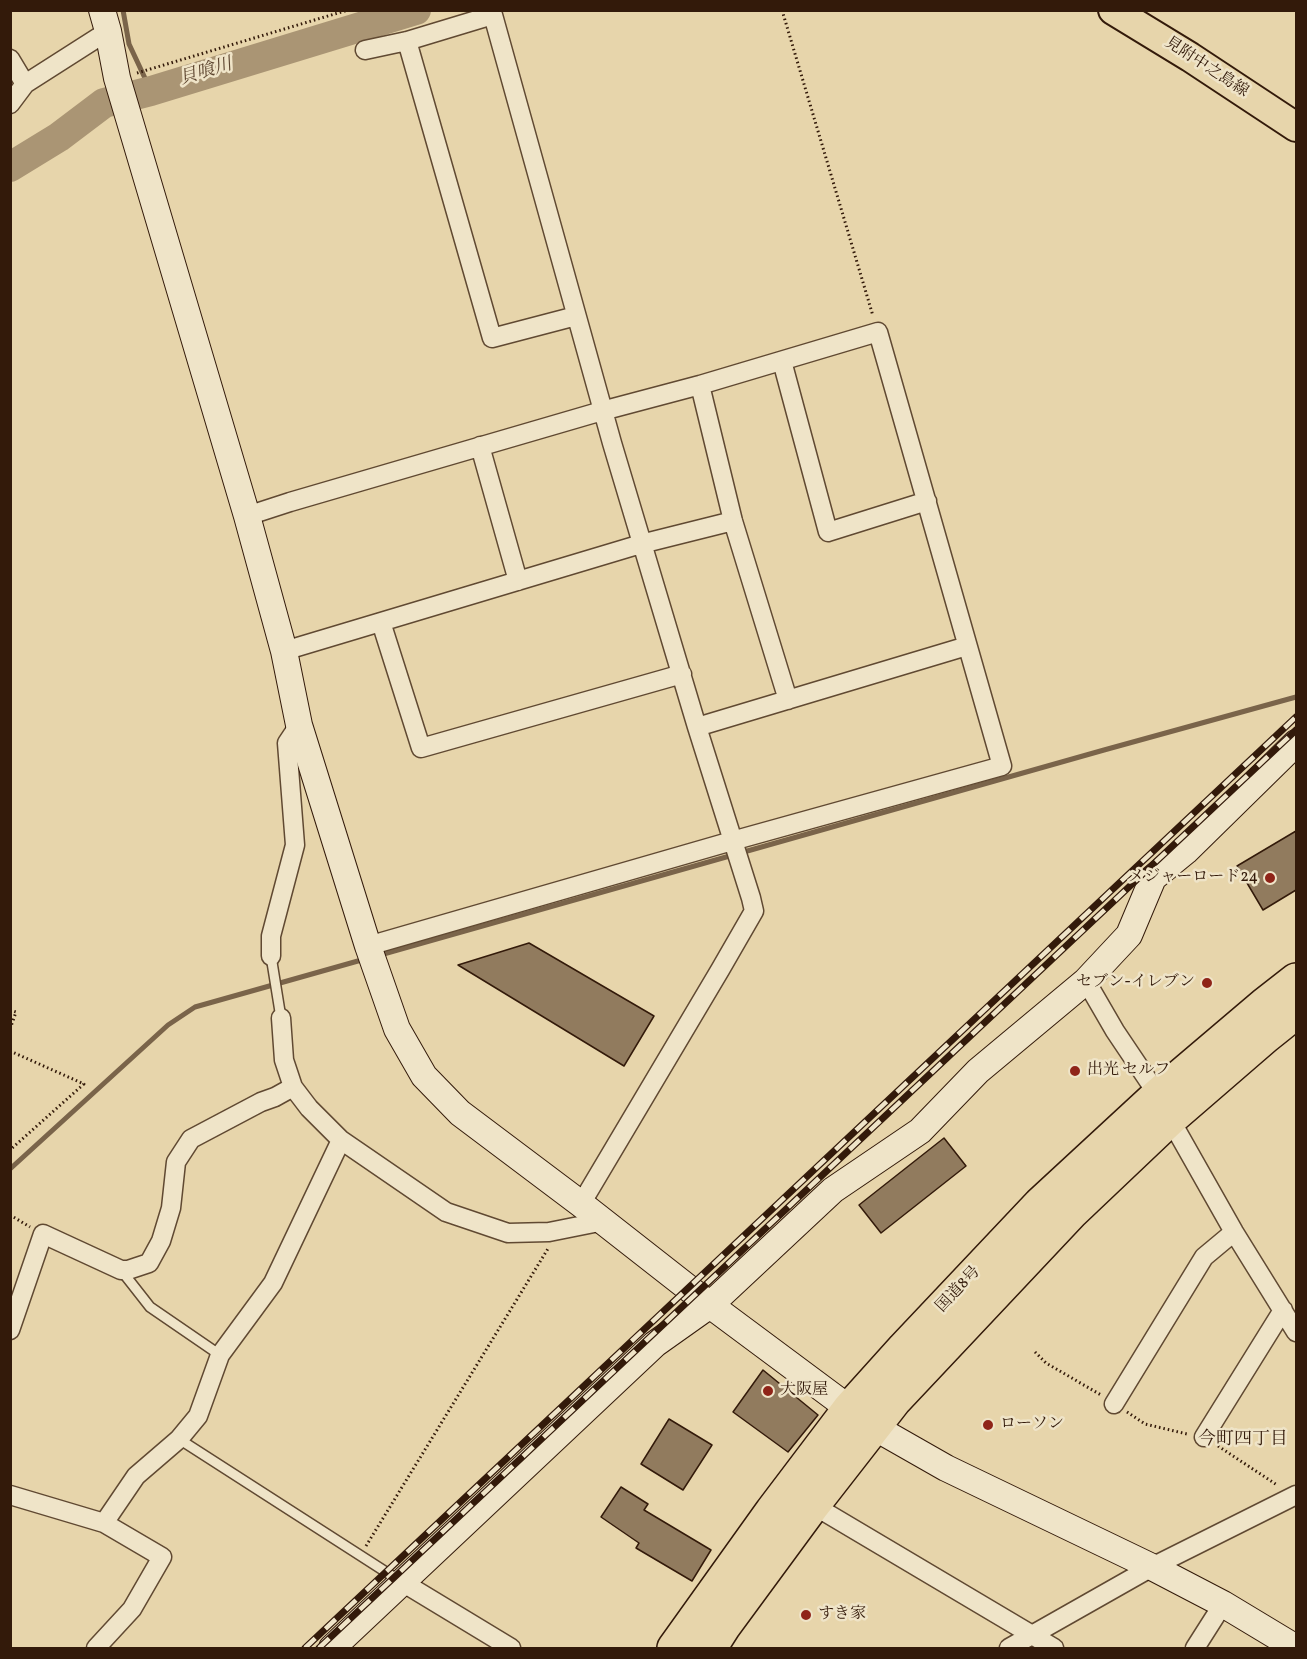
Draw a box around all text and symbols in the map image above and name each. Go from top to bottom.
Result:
street label: 見附中之島線 [1161,34,1251,102]
water label: 貝喰川 [177,55,235,91]
place label: メジャーロード24 [1128,868,1258,888]
marker: メジャーロード24 [1263,871,1277,885]
place label: セブン-イレブン [1076,973,1195,993]
marker: セブン-イレブン [1200,976,1214,990]
place label: 出光 セルフ [1087,1061,1170,1081]
marker: 出光 セルフ [1068,1064,1082,1078]
street label: 国道8号 [933,1263,985,1317]
place label: 大阪屋 [780,1381,828,1401]
marker: 大阪屋 [761,1384,775,1398]
place label: ローソン [1000,1415,1064,1435]
marker: ローソン [981,1418,995,1432]
district label: 今町四丁目 [1198,1430,1288,1452]
place label: すき家 [818,1605,866,1625]
marker: すき家 [799,1608,813,1622]

